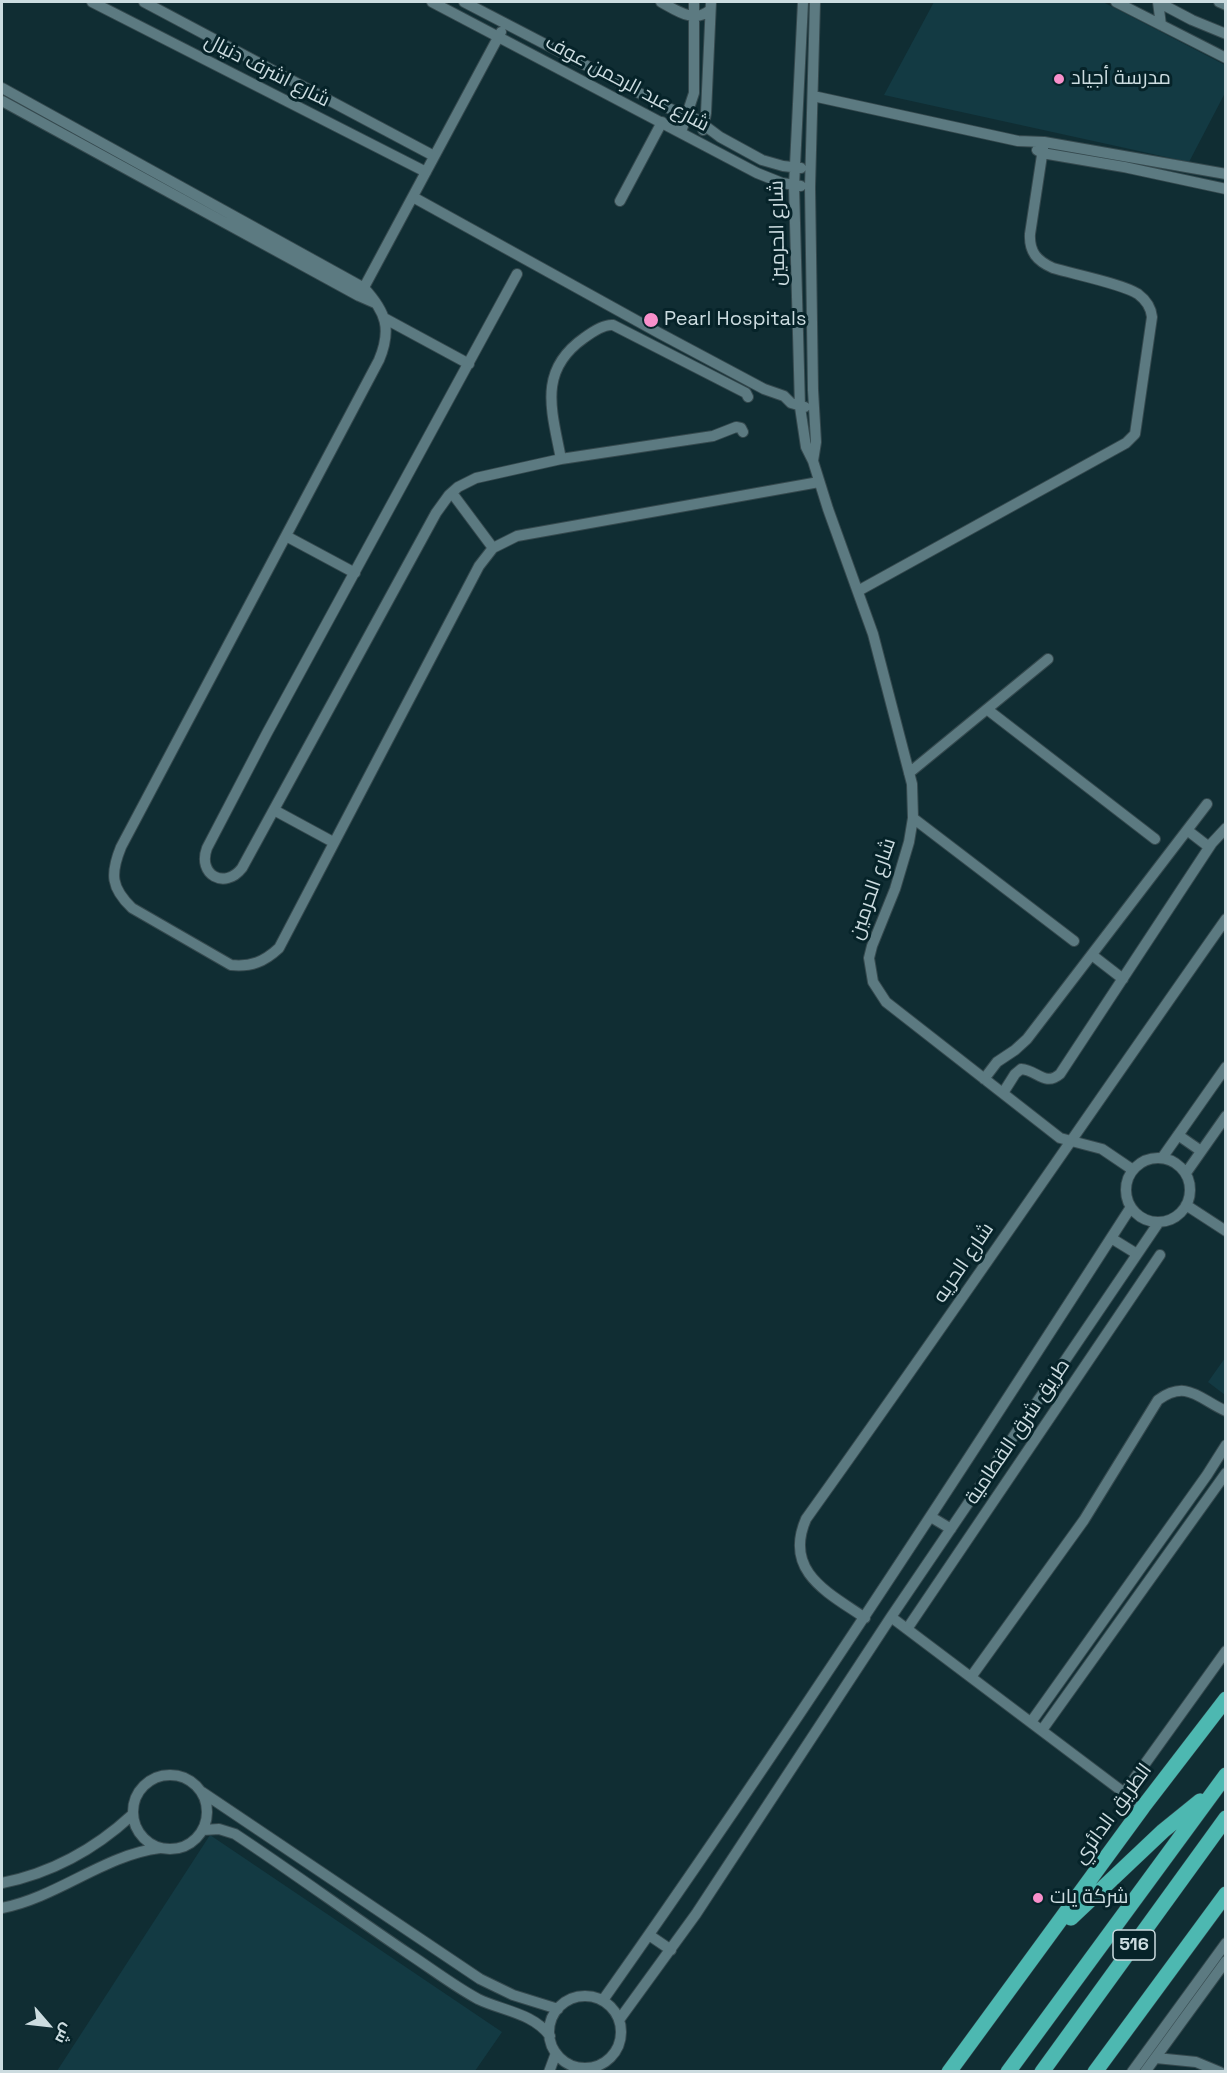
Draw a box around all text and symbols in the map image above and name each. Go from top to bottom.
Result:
street label: شارع اشرف دنيال [200,29,334,113]
street label: شارع عبد الرحمن عوف [541,31,713,137]
place label: مدرسة أجياد [1071,67,1171,91]
marker: مدرسة أجياد [1052,72,1066,86]
street label: شارع الحرمين [765,180,791,286]
place label: Pearl Hospitals [664,308,806,332]
marker: Pearl Hospitals [642,311,660,329]
street label: شارع الحرمين [844,835,902,943]
street label: شارع الحريه [929,1218,999,1308]
street label: طريق شرق القطامية [960,1355,1076,1509]
street label: الطريق الدائري [1069,1759,1157,1869]
place label: شركة يات [1050,1886,1128,1910]
marker: شركة يات [1031,1891,1045,1905]
road number: 516 [1113,1930,1155,1960]
north arrow [18,1995,78,2055]
text: ش [50,2020,78,2048]

